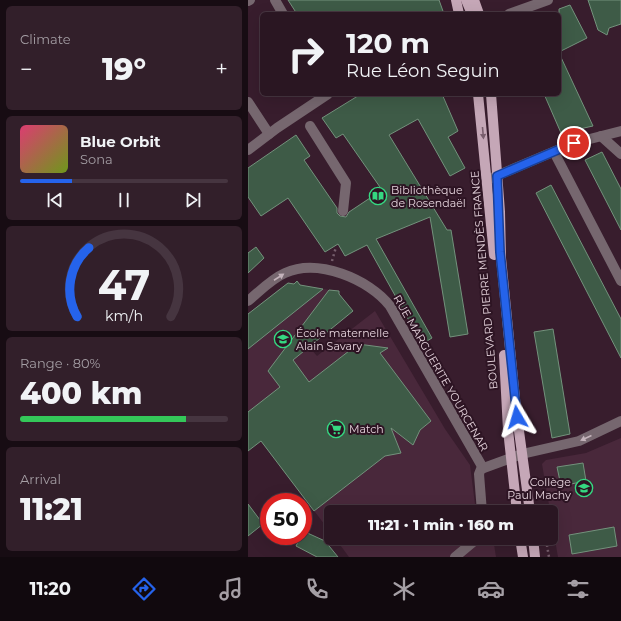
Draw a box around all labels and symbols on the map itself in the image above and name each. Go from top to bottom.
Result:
pin [557,126,591,160]
one-way arrow [480,127,486,139]
street label: BOULEVARD PIERRE MENDÈS FRANCE [467,170,501,390]
place label: Bibliothèque de Rosendaël [391,183,466,210]
library icon: Bibliothèque de Rosendaël [368,186,388,206]
one-way arrow [273,273,284,281]
street label: RUE MARGUERITE YOURCENAR [390,292,492,454]
place label: École maternelle Alain Savary [296,326,389,353]
school or university icon: École maternelle Alain Savary [273,329,293,349]
position arrow [496,396,538,438]
supermarket icon: Match [326,419,346,439]
place label: Match [349,422,384,436]
one-way arrow [580,435,592,442]
place label: Collège Paul Machy [507,475,571,502]
school or university icon: Collège Paul Machy [574,478,594,498]
speed limit sign: 50 [260,493,312,545]

